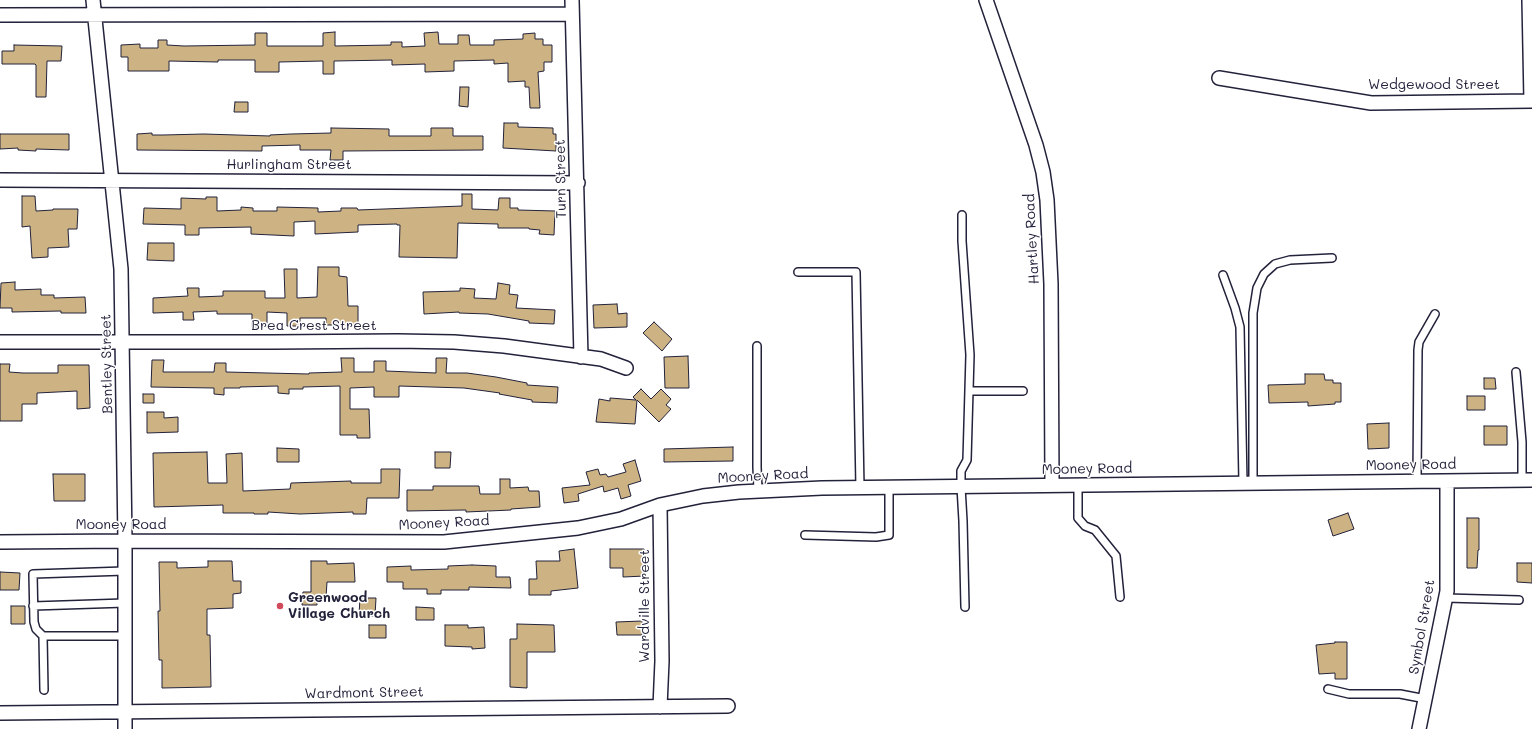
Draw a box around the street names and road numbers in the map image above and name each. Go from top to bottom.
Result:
street label: Wedgewood Street [1368,77,1500,93]
street label: Turn Street [552,139,570,219]
street label: Hurlingham Street [226,157,352,173]
street label: Hartley Road [1021,193,1043,285]
street label: Bentley Street [98,314,116,414]
street label: Brea Crest Street [251,318,377,334]
street label: Mooney Road [1365,456,1457,474]
street label: Mooney Road [1041,460,1133,478]
street label: Mooney Road [717,465,809,487]
street label: Mooney Road [398,512,490,534]
street label: Mooney Road [76,517,166,533]
street label: Wardville Street [637,549,653,663]
street label: Symbol Street [1405,578,1439,676]
street label: Wardmont Street [304,684,424,702]

